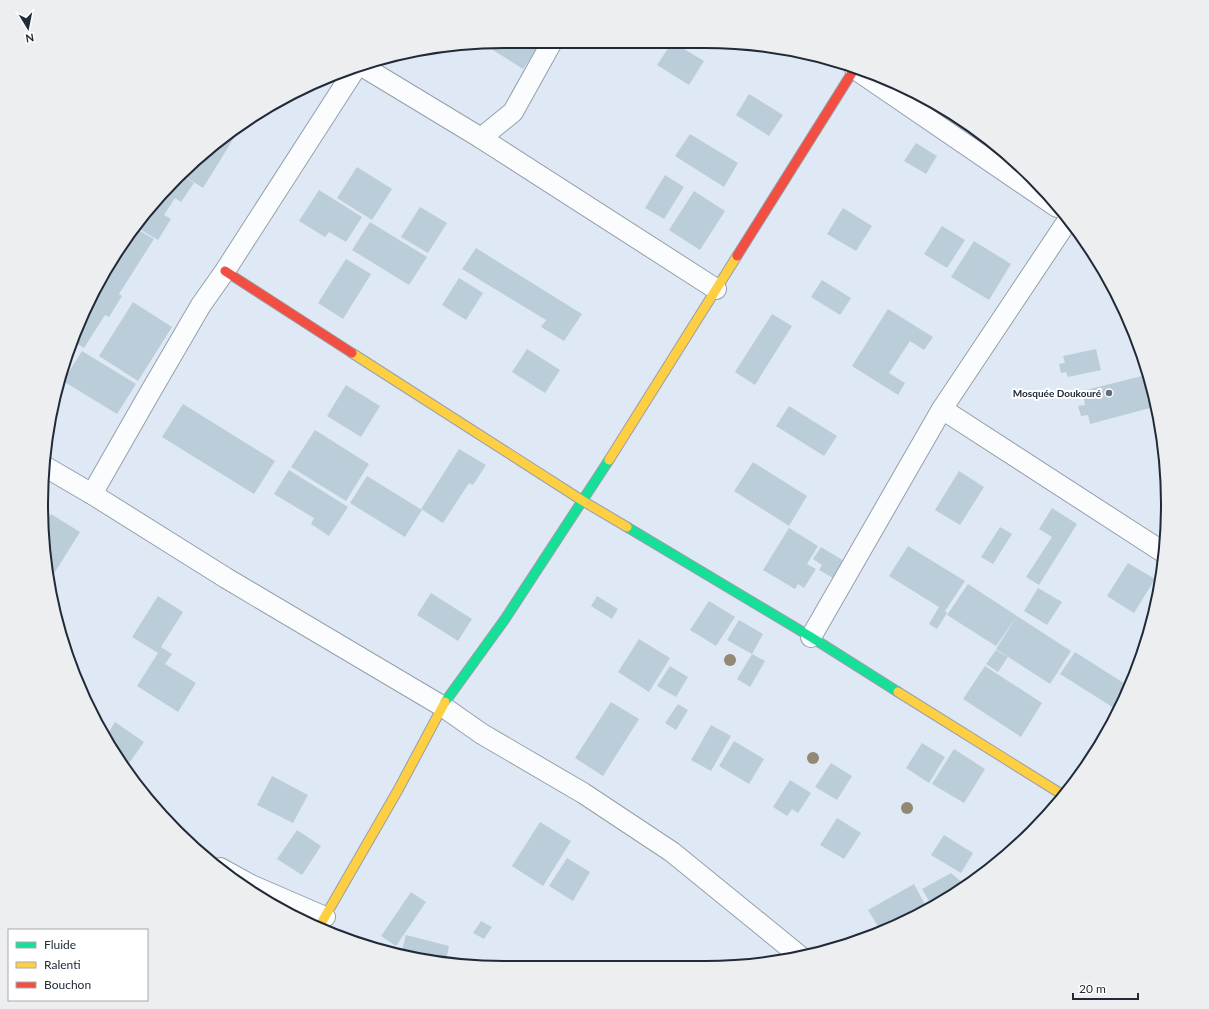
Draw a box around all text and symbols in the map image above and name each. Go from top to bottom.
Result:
north arrow [8,8,48,48]
text: N [25,31,35,45]
place label: Mosquée Doukouré [1013,387,1102,399]
marker: Mosquée Doukouré [1104,388,1114,398]
legend [8,929,148,1001]
text: Fluide [44,937,76,952]
text: Ralenti [44,957,81,972]
scale bar [1073,975,1138,1001]
text: Bouchon [44,977,91,992]
text: 20 m [1079,981,1106,996]

